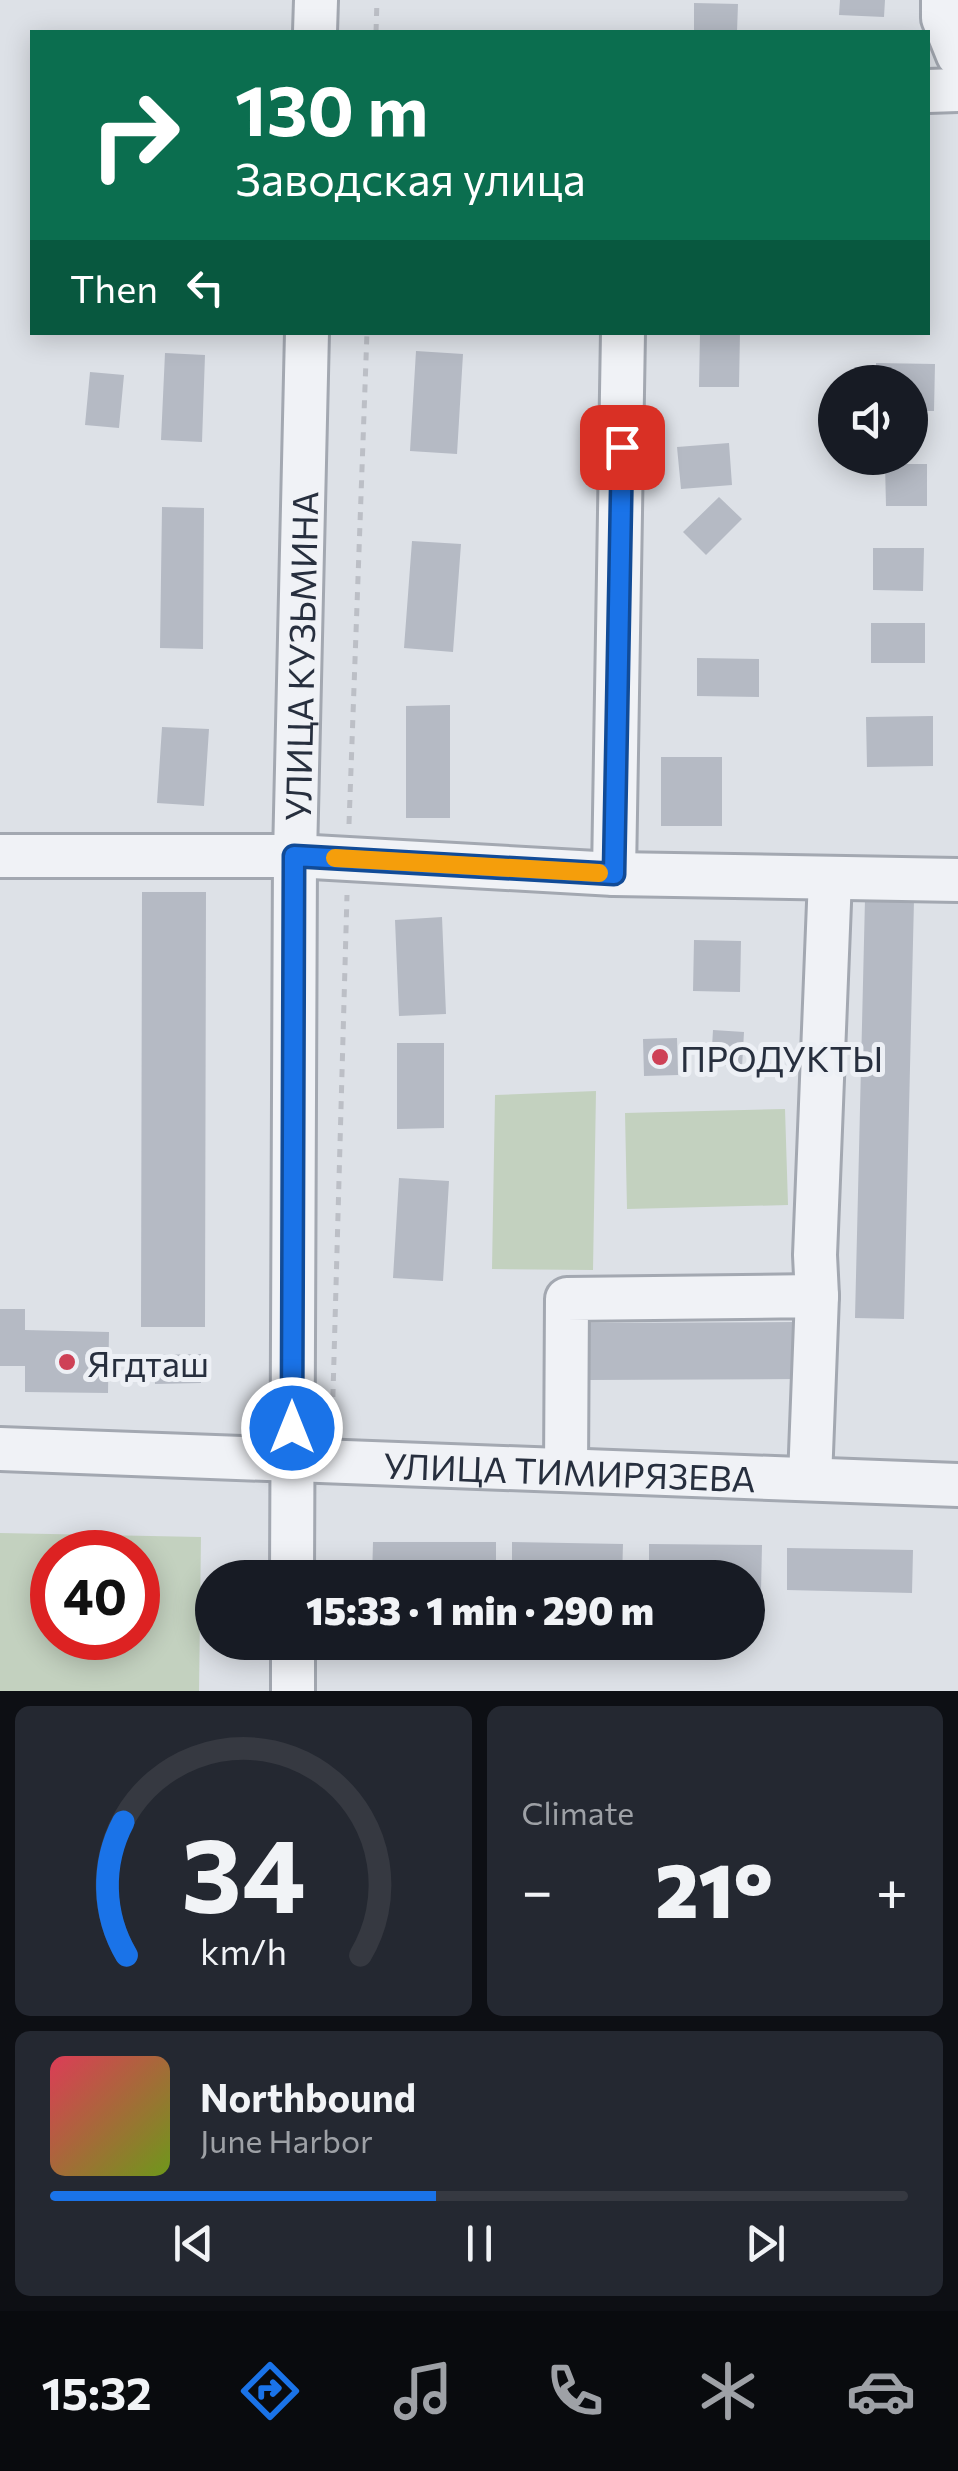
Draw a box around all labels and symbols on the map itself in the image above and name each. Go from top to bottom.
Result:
pin [580,405,665,490]
street label: УЛИЦА КУЗЬМИНА [274,491,325,822]
place label: ПРОДУКТЫ [680,1036,883,1079]
marker: ПРОДУКТЫ [649,1046,671,1068]
place label: Ягдташ [87,1341,209,1384]
marker: Ягдташ [56,1351,78,1373]
position arrow [240,1376,344,1480]
street label: УЛИЦА ТИМИРЯЗЕВА [383,1442,756,1499]
speed limit sign: 40 [30,1530,160,1660]

